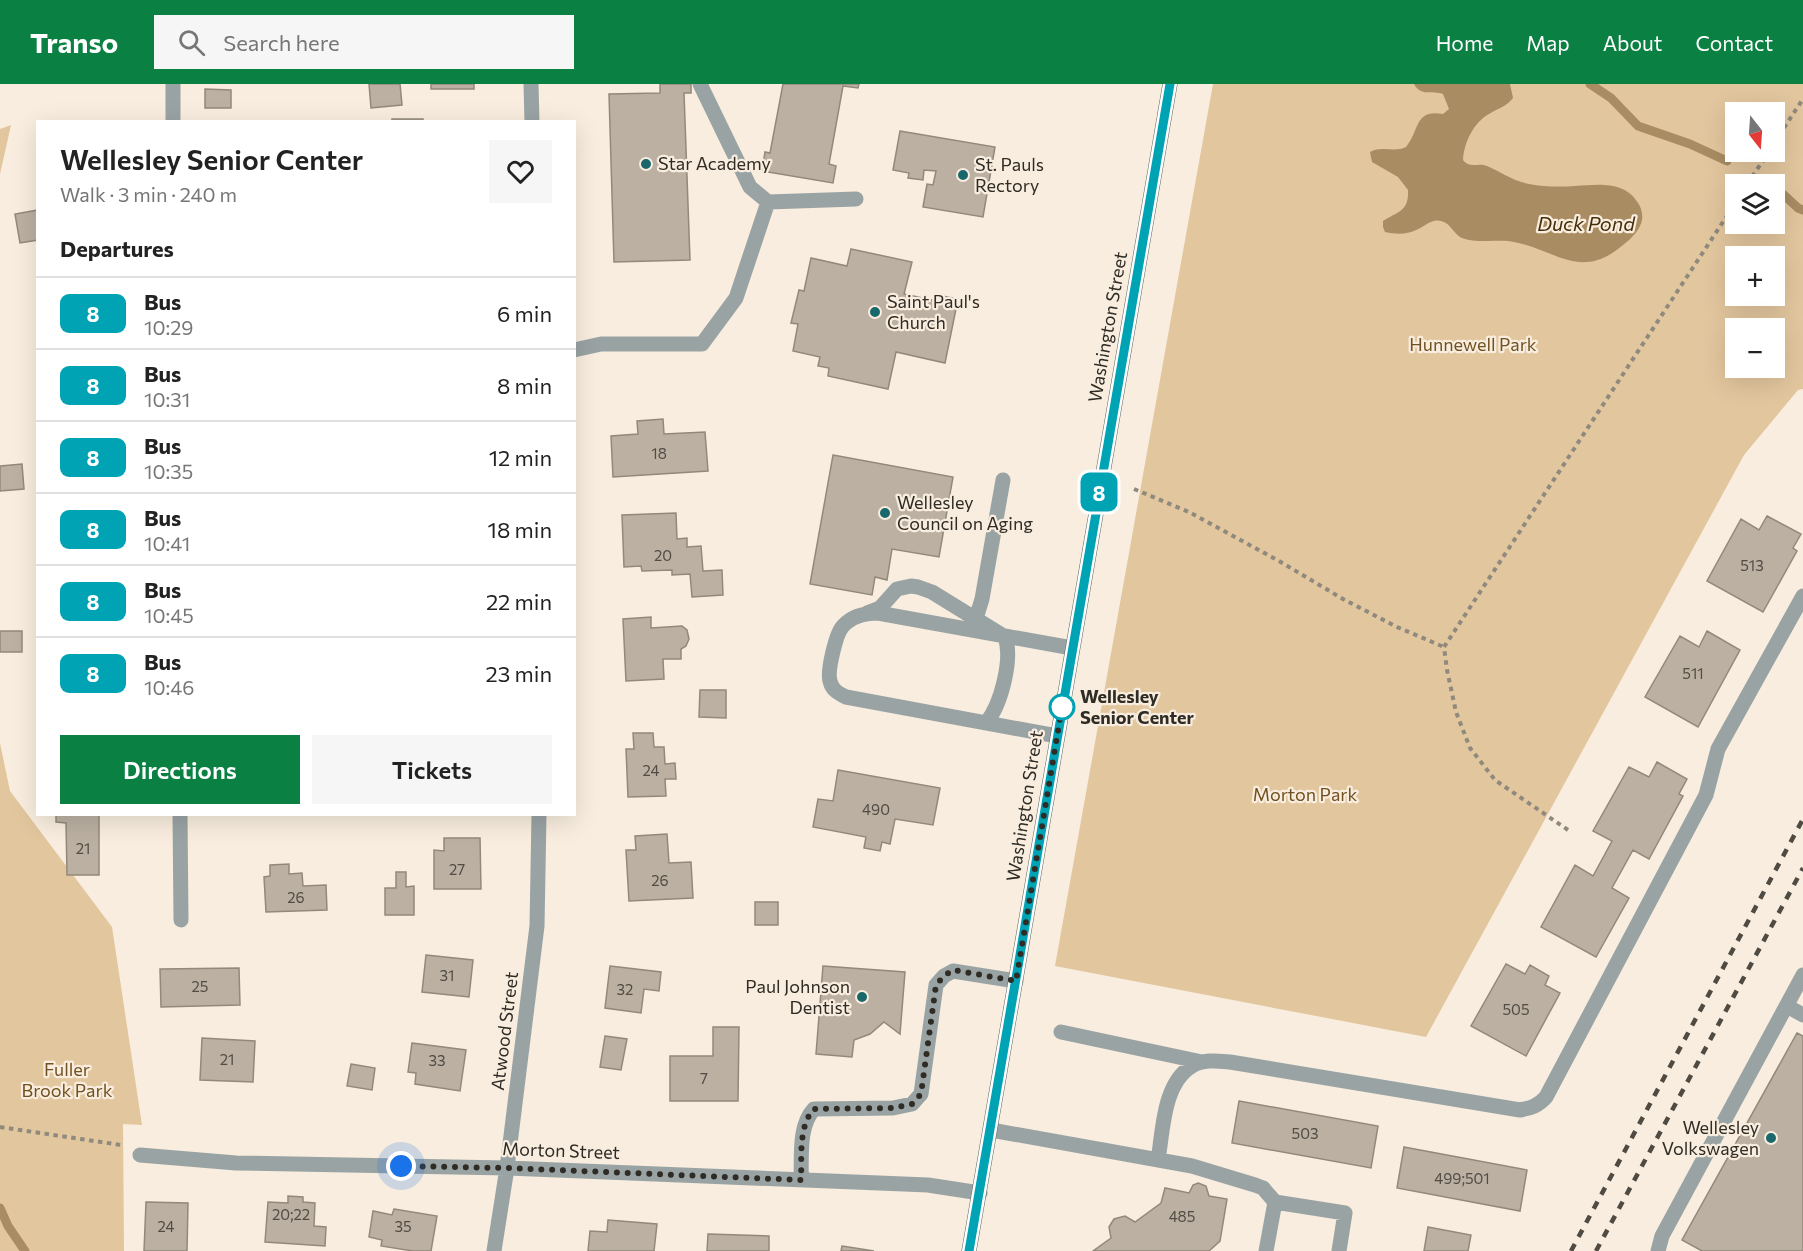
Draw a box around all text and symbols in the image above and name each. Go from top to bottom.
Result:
search box [154,15,574,69]
text: Transo [30,25,118,59]
icon: search [175,26,208,59]
text: Search here [223,29,340,56]
text: Home [1436,30,1493,55]
text: Map [1526,30,1570,55]
text: About [1603,30,1662,55]
text: Contact [1695,30,1773,55]
north arrow [1725,102,1785,162]
map controls [1725,102,1785,378]
button: heart [489,140,552,203]
text: Wellesley Senior Center [60,142,363,176]
place label: Star Academy [658,152,771,174]
place label: St. Pauls Rectory [975,153,1044,196]
marker: Star Academy [639,157,653,171]
marker: St. Pauls Rectory [956,168,970,182]
button: layers [1725,174,1785,234]
text: Walk · 3 min · 240 m [60,182,237,206]
water label: Duck Pond [1537,211,1636,235]
text: Departures [60,235,174,262]
button: + [1725,246,1785,306]
street label: Washington Street [1083,250,1131,404]
text: Bus [144,288,181,315]
place label: Saint Paul's Church [887,290,980,333]
text: 6 min [497,300,552,327]
text: 8 [87,301,100,326]
marker: Saint Paul's Church [868,305,882,319]
text: 10:29 [144,315,194,339]
button: − [1725,318,1785,378]
park label: Hunnewell Park [1409,333,1537,355]
text: Bus [144,360,181,387]
text: 8 min [497,372,552,399]
text: 8 [87,373,100,398]
text: 10:31 [144,387,190,411]
text: Bus [144,432,181,459]
text: 12 min [489,444,552,471]
house number: 18 [651,444,667,462]
text: 8 [87,445,100,470]
text: 10:35 [144,459,193,483]
line badge: 8 [1080,472,1118,512]
text: 8 [1093,480,1106,505]
place label: Wellesley Council on Aging [897,491,1033,534]
text: Bus [144,504,181,531]
marker: Wellesley Council on Aging [878,506,892,520]
text: 18 min [488,516,552,543]
text: 8 [87,517,100,542]
text: 10:41 [144,531,190,555]
house number: 20 [654,546,672,564]
house number: 513 [1740,556,1764,574]
text: Bus [144,576,181,603]
text: 22 min [486,588,552,615]
text: 8 [87,589,100,614]
text: 10:45 [144,603,194,627]
text: Bus [144,648,181,675]
text: 23 min [486,660,552,687]
text: 8 [87,661,100,686]
house number: 511 [1682,664,1704,682]
text: 10:46 [144,675,194,699]
place label: Wellesley Senior Center [1080,685,1195,728]
marker: Wellesley Senior Center [1049,694,1075,720]
street label: Washington Street [1001,729,1047,883]
button: Directions [60,735,300,804]
button: Tickets [312,735,552,804]
house number: 24 [642,761,660,779]
park label: Morton Park [1253,783,1358,805]
house number: 490 [862,800,890,818]
house number: 21 [76,839,90,857]
house number: 27 [449,860,465,878]
house number: 26 [651,871,669,889]
house number: 26 [287,888,305,906]
house number: 31 [440,966,454,984]
street label: Atwood Street [486,970,522,1091]
place label: Paul Johnson Dentist [745,975,850,1018]
house number: 25 [192,977,208,995]
house number: 32 [617,980,633,998]
marker: Paul Johnson Dentist [855,990,869,1004]
house number: 505 [1502,1000,1530,1018]
house number: 21 [220,1050,234,1068]
house number: 33 [428,1051,446,1069]
park label: Fuller Brook Park [22,1058,113,1101]
house number: 7 [700,1069,708,1087]
place label: Wellesley Volkswagen [1662,1116,1759,1159]
house number: 503 [1292,1124,1318,1142]
marker: Wellesley Volkswagen [1764,1131,1778,1145]
street label: Morton Street [502,1137,620,1163]
your location [386,1151,416,1181]
house number: 499;501 [1434,1169,1490,1187]
house number: 20;22 [272,1205,310,1223]
house number: 485 [1169,1207,1195,1225]
house number: 24 [157,1217,175,1235]
house number: 35 [394,1217,412,1235]

